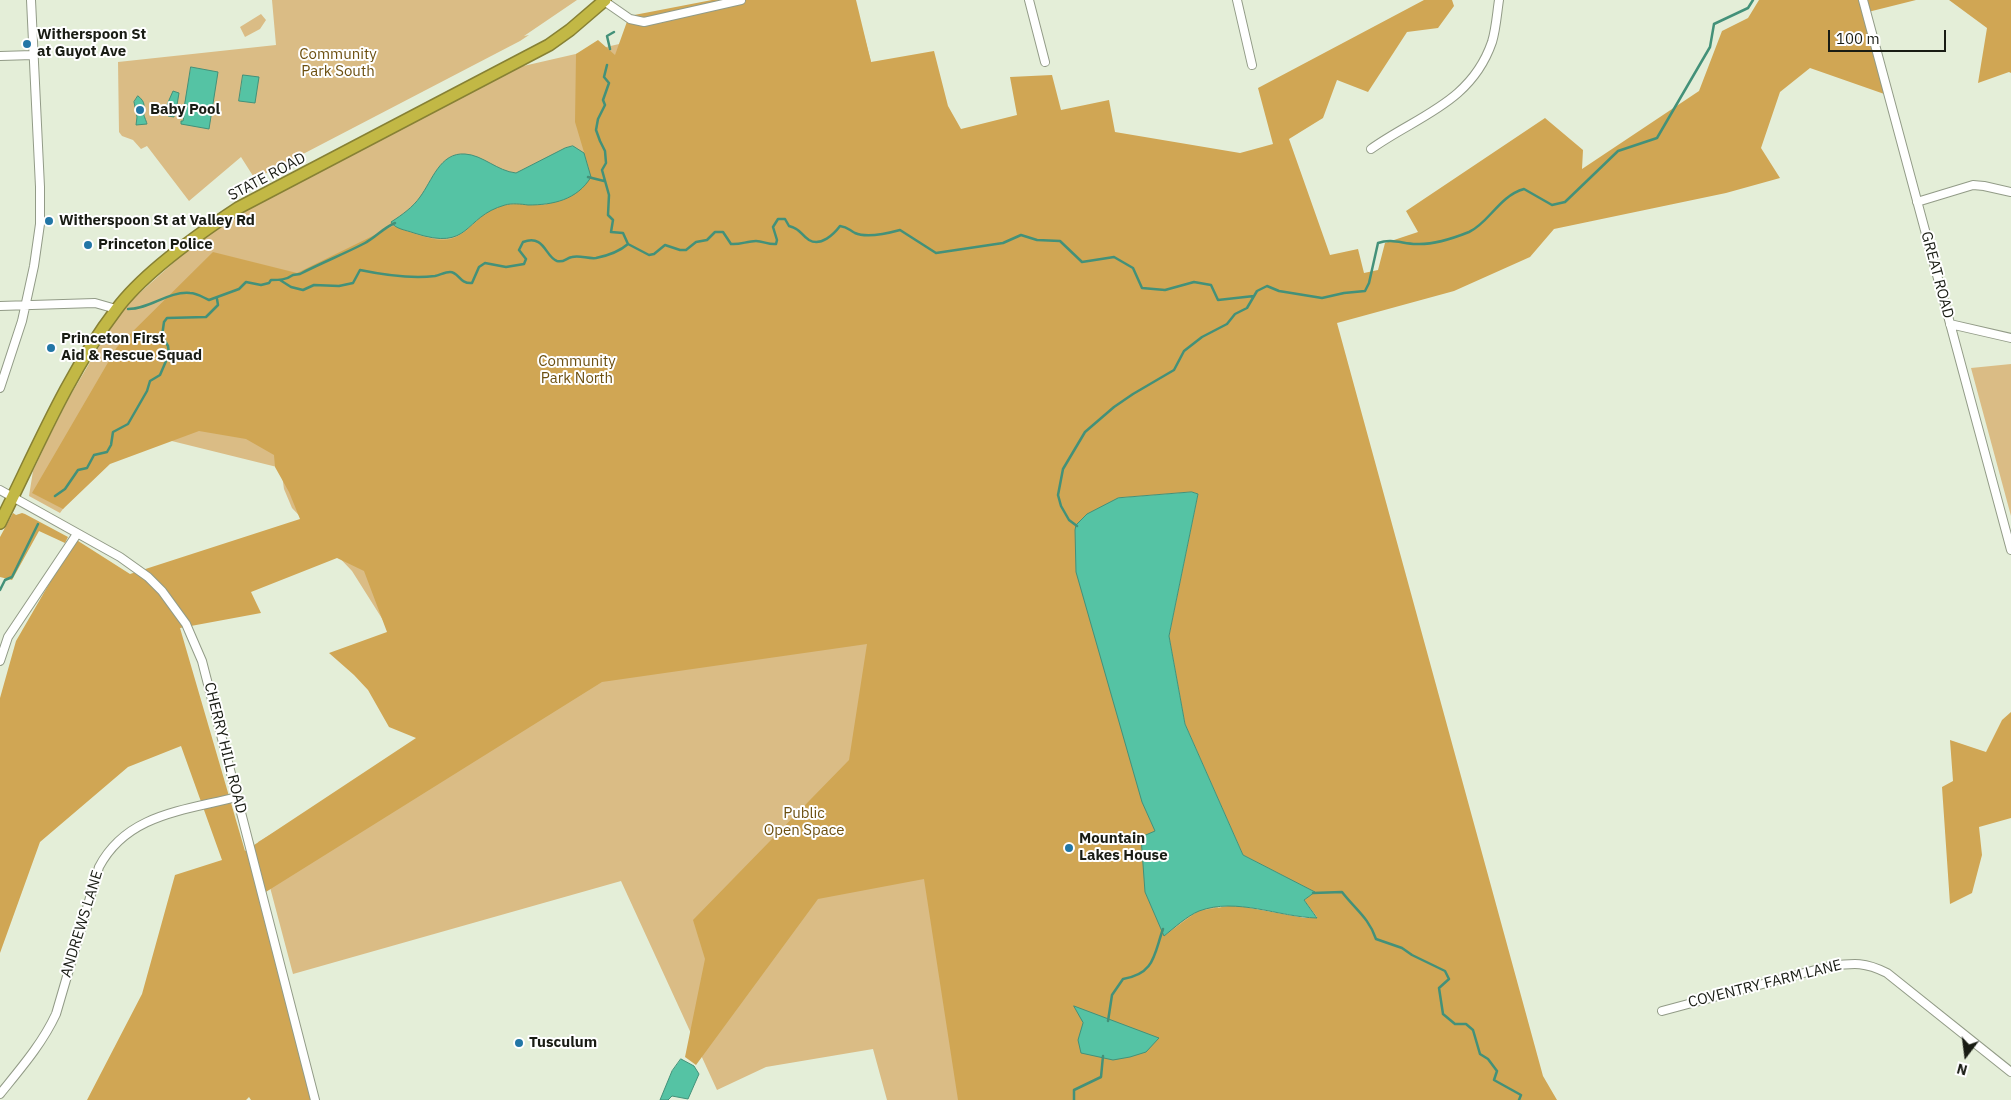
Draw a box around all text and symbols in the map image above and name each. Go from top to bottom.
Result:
scale bar [1831,20,1948,52]
place label: Witherspoon St at Guyot Ave [37,26,146,61]
text: 100 m [1836,29,1880,48]
marker: Witherspoon St at Guyot Ave [21,38,33,50]
park label: Community Park South [299,46,377,81]
place label: Baby Pool [150,101,220,119]
marker: Baby Pool [134,104,146,116]
street label: STATE ROAD [225,149,309,205]
place label: Witherspoon St at Valley Rd [59,212,255,230]
marker: Witherspoon St at Valley Rd [43,215,55,227]
street label: GREAT ROAD [1917,230,1957,320]
place label: Princeton Police [98,236,213,254]
marker: Princeton Police [82,239,94,251]
place label: Princeton First Aid & Rescue Squad [61,330,202,365]
marker: Princeton First Aid & Rescue Squad [45,342,57,354]
park label: Community Park North [538,353,616,388]
street label: CHERRY HILL ROAD [200,681,250,815]
park label: Public Open Space [764,805,844,840]
place label: Mountain Lakes House [1079,830,1168,865]
marker: Mountain Lakes House [1063,842,1075,854]
street label: ANDREWS LANE [57,868,107,980]
street label: COVENTRY FARM LANE [1686,956,1844,1012]
north arrow [1941,1030,1991,1080]
place label: Tusculum [529,1034,597,1052]
marker: Tusculum [513,1037,525,1049]
text: N [1955,1059,1969,1079]

